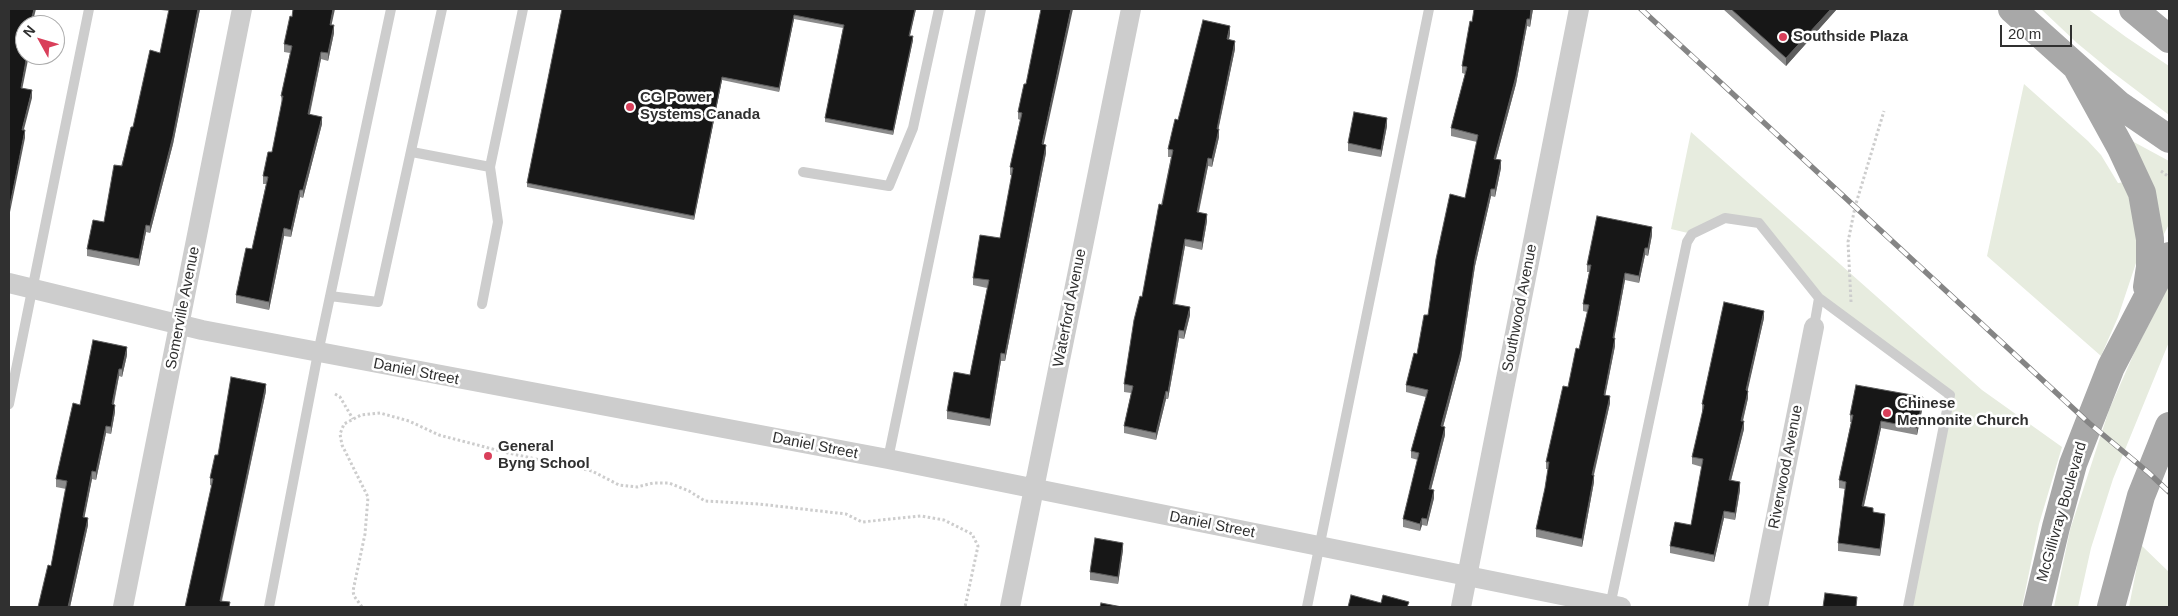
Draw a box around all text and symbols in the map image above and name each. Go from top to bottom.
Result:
north arrow [15,15,65,65]
scale bar [2003,15,2076,47]
text: N [20,22,39,40]
text: 20 m [2008,25,2041,42]
place label: Southside Plaza [1793,28,1908,46]
marker: Southside Plaza [1777,31,1789,43]
place label: CG Power Systems Canada [640,89,760,124]
marker: CG Power Systems Canada [624,101,636,113]
street label: Southwood Avenue [1499,243,1541,373]
street label: Somerville Avenue [162,245,204,371]
street label: Waterford Avenue [1050,247,1090,369]
street label: Daniel Street [372,355,460,389]
place label: Chinese Mennonite Church [1897,395,2029,430]
street label: Riverwood Avenue [1765,404,1807,530]
marker: Chinese Mennonite Church [1881,407,1893,419]
street label: Daniel Street [771,429,859,463]
place label: General Byng School [498,438,590,473]
street label: McGillivray Boulevard [2033,440,2091,584]
marker: General Byng School [482,450,494,462]
street label: Daniel Street [1168,508,1256,542]

